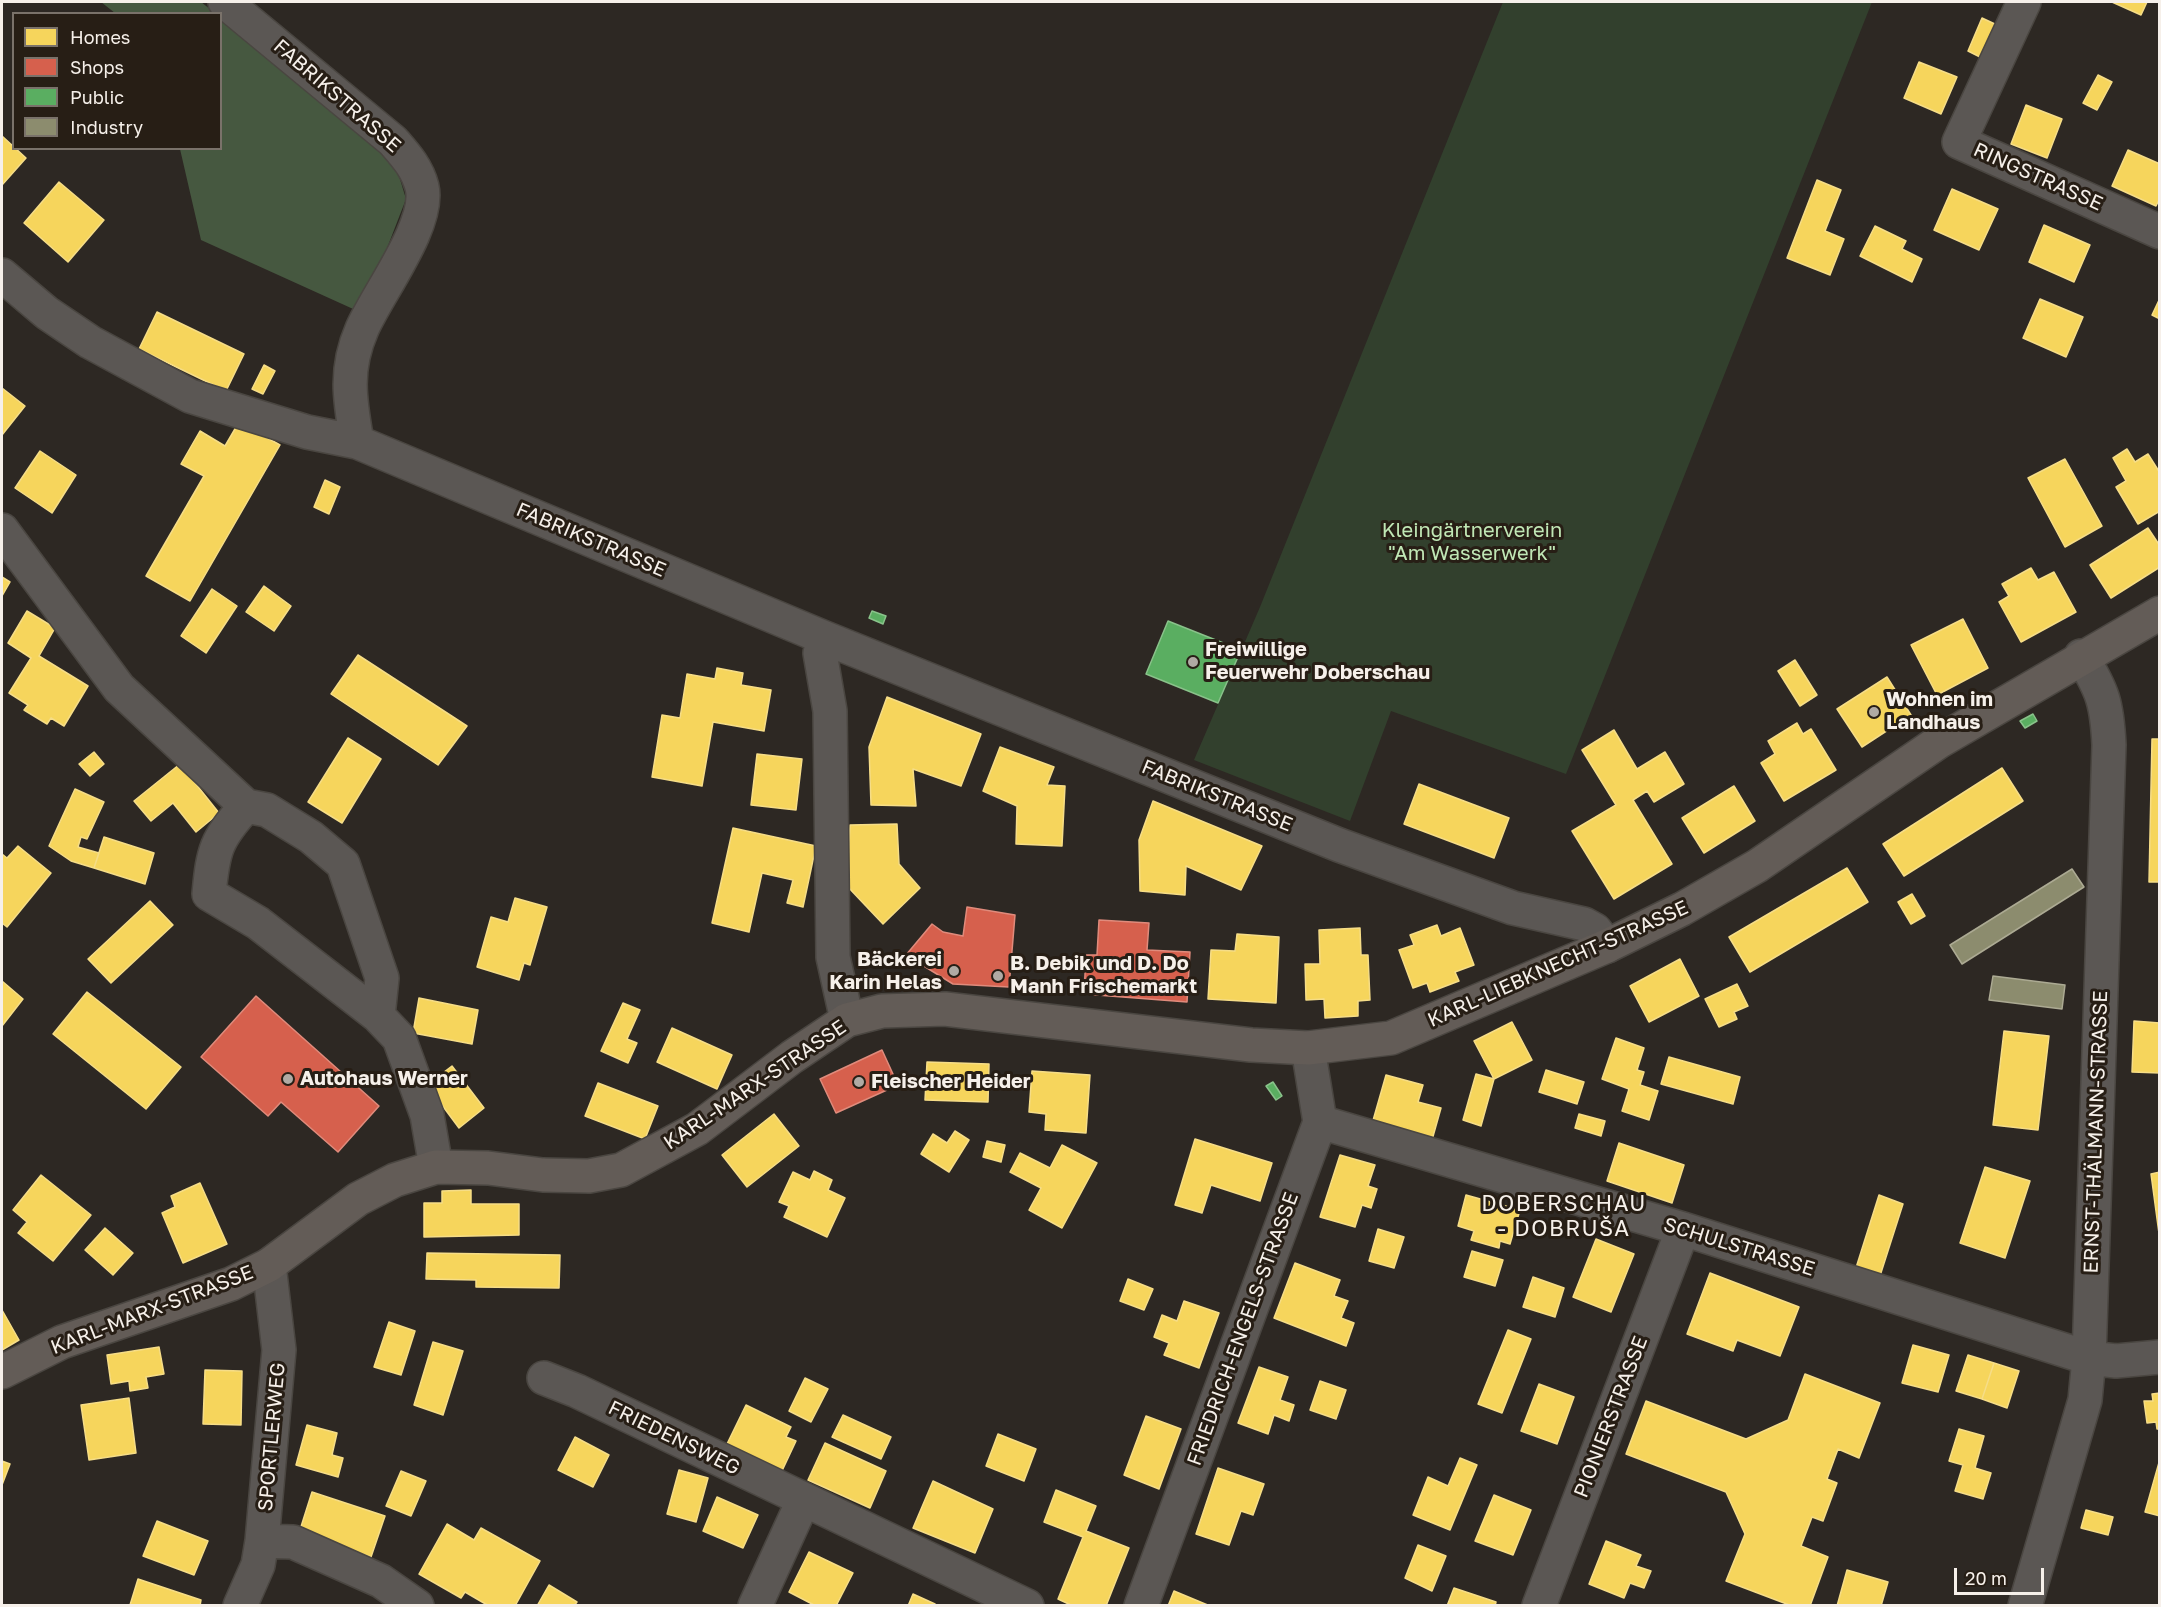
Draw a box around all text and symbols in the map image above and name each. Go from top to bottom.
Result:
legend [12,12,222,150]
text: Homes [70,26,130,48]
street label: FABRIKSTRASSE [269,34,405,158]
text: Shops [70,56,124,78]
text: Public [70,86,124,108]
text: Industry [70,116,143,138]
street label: RINGSTRASSE [1970,138,2106,216]
street label: FABRIKSTRASSE [512,498,670,582]
park label: Kleingärtnerverein "Am Wasserwerk" [1382,519,1562,566]
place label: Freiwillige Feuerwehr Doberschau [1205,638,1430,685]
marker: Freiwillige Feuerwehr Doberschau [1186,655,1200,669]
place label: Wohnen im Landhaus [1886,688,1993,735]
marker: Wohnen im Landhaus [1867,705,1881,719]
street label: FABRIKSTRASSE [1138,755,1296,837]
street label: KARL-LIEBKNECHT-STRASSE [1424,896,1692,1032]
place label: Bäckerei Karin Helas [829,948,942,995]
place label: B. Debik und D. Do Manh Frischemarkt [1010,952,1197,999]
marker: Bäckerei Karin Helas [947,964,961,978]
marker: B. Debik und D. Do Manh Frischemarkt [991,969,1005,983]
street label: ERNST-THÄLMANN-STRASSE [2079,990,2113,1274]
street label: KARL-MARX-STRASSE [659,1015,851,1155]
place label: Autohaus Werner [300,1067,468,1091]
place label: Fleischer Heider [871,1070,1031,1094]
marker: Autohaus Werner [281,1072,295,1086]
marker: Fleischer Heider [852,1075,866,1089]
street label: FRIEDRICH-ENGELS-STRASSE [1182,1189,1304,1469]
district label: DOBERSCHAU - DOBRUŠA [1481,1191,1647,1242]
street label: SCHULSTRASSE [1661,1213,1817,1281]
street label: KARL-MARX-STRASSE [47,1260,257,1360]
street label: PIONIERSTRASSE [1569,1333,1653,1501]
street label: SPORTLERWEG [254,1362,290,1512]
street label: FRIEDENSWEG [604,1396,744,1480]
scale bar [1957,1556,2047,1594]
text: 20 m [1965,1567,2007,1589]

